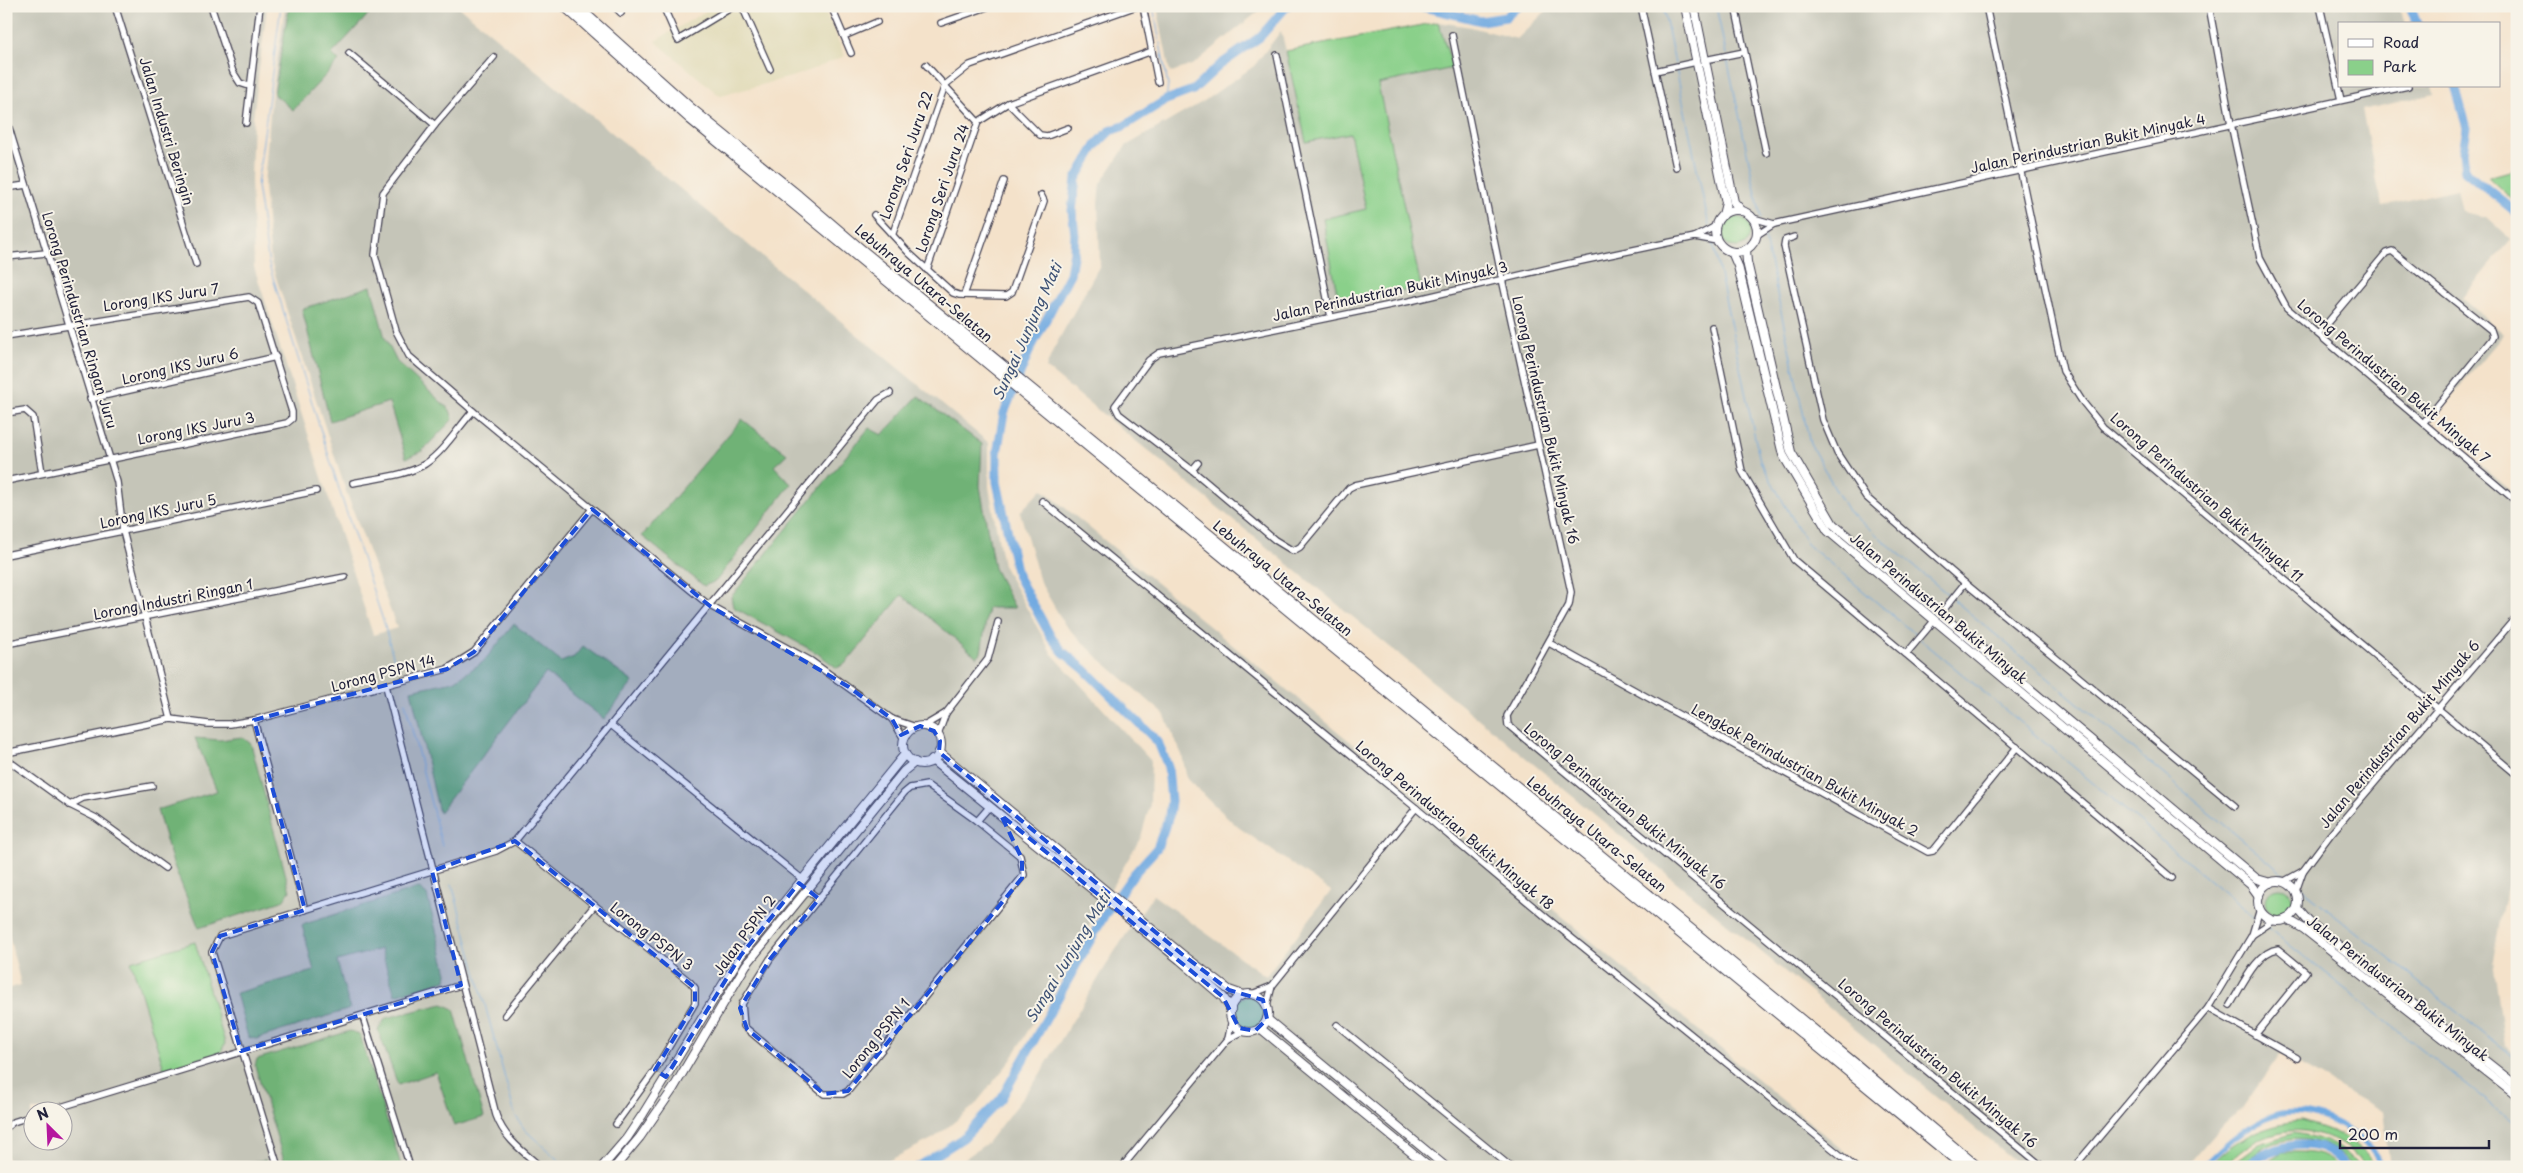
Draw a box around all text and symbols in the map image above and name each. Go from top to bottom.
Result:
legend [2338,22,2500,88]
text: Road [2383,30,2419,53]
street label: Jalan Industri Beringin [134,54,200,208]
text: Park [2383,54,2417,77]
street label: Lorong Seri Juru 22 [874,88,938,222]
street label: Jalan Perindustrian Bukit Minyak 4 [1969,108,2207,178]
street label: Lorong Seri Juru 24 [910,121,974,255]
street label: Lorong Perindustrian Ringan Juru [37,209,123,431]
street label: Lebuhraya Utara–Selatan [850,219,998,347]
water label: Sungai Junjung Mati [985,256,1068,404]
street label: Jalan Perindustrian Bukit Minyak 3 [1271,256,1509,326]
street label: Lorong IKS Juru 7 [101,277,221,317]
street label: Lorong Perindustrian Bukit Minyak 16 [1507,294,1585,546]
street label: Lorong Perindustrian Bukit Minyak 7 [2293,294,2495,468]
street label: Lorong IKS Juru 6 [120,342,241,390]
street label: Lorong IKS Juru 3 [136,406,256,450]
street label: Lorong Perindustrian Bukit Minyak 11 [2106,407,2308,587]
street label: Lorong IKS Juru 5 [98,488,218,534]
street label: Lebuhraya Utara–Selatan [1209,515,1357,641]
street label: Jalan Perindustrian Bukit Minyak [1846,527,2032,689]
street label: Lorong Industri Ringan 1 [91,573,255,625]
street label: Jalan Perindustrian Bukit Minyak 6 [2314,635,2484,833]
street label: Lorong PSPN 14 [329,649,437,697]
street label: Lengkok Perindustrian Bukit Minyak 2 [1687,698,1923,842]
street label: Lorong Perindustrian Bukit Minyak 16 [1520,718,1731,894]
street label: Lorong Perindustrian Bukit Minyak 18 [1351,736,1559,914]
street label: Lebuhraya Utara–Selatan [1523,771,1671,897]
water label: Sungai Junjung Mati [1019,885,1117,1027]
street label: Jalan PSPN 2 [708,891,780,979]
street label: Lorong PSPN 3 [606,897,698,975]
street label: Jalan Perindustrian Bukit Minyak [2302,910,2494,1066]
street label: Lorong Perindustrian Bukit Minyak 16 [1834,973,2042,1153]
street label: Lorong PSPN 1 [837,993,915,1083]
north arrow [22,1100,72,1150]
text: N [33,1102,52,1126]
scale bar [2340,1118,2489,1150]
text: 200 m [2348,1122,2398,1145]

